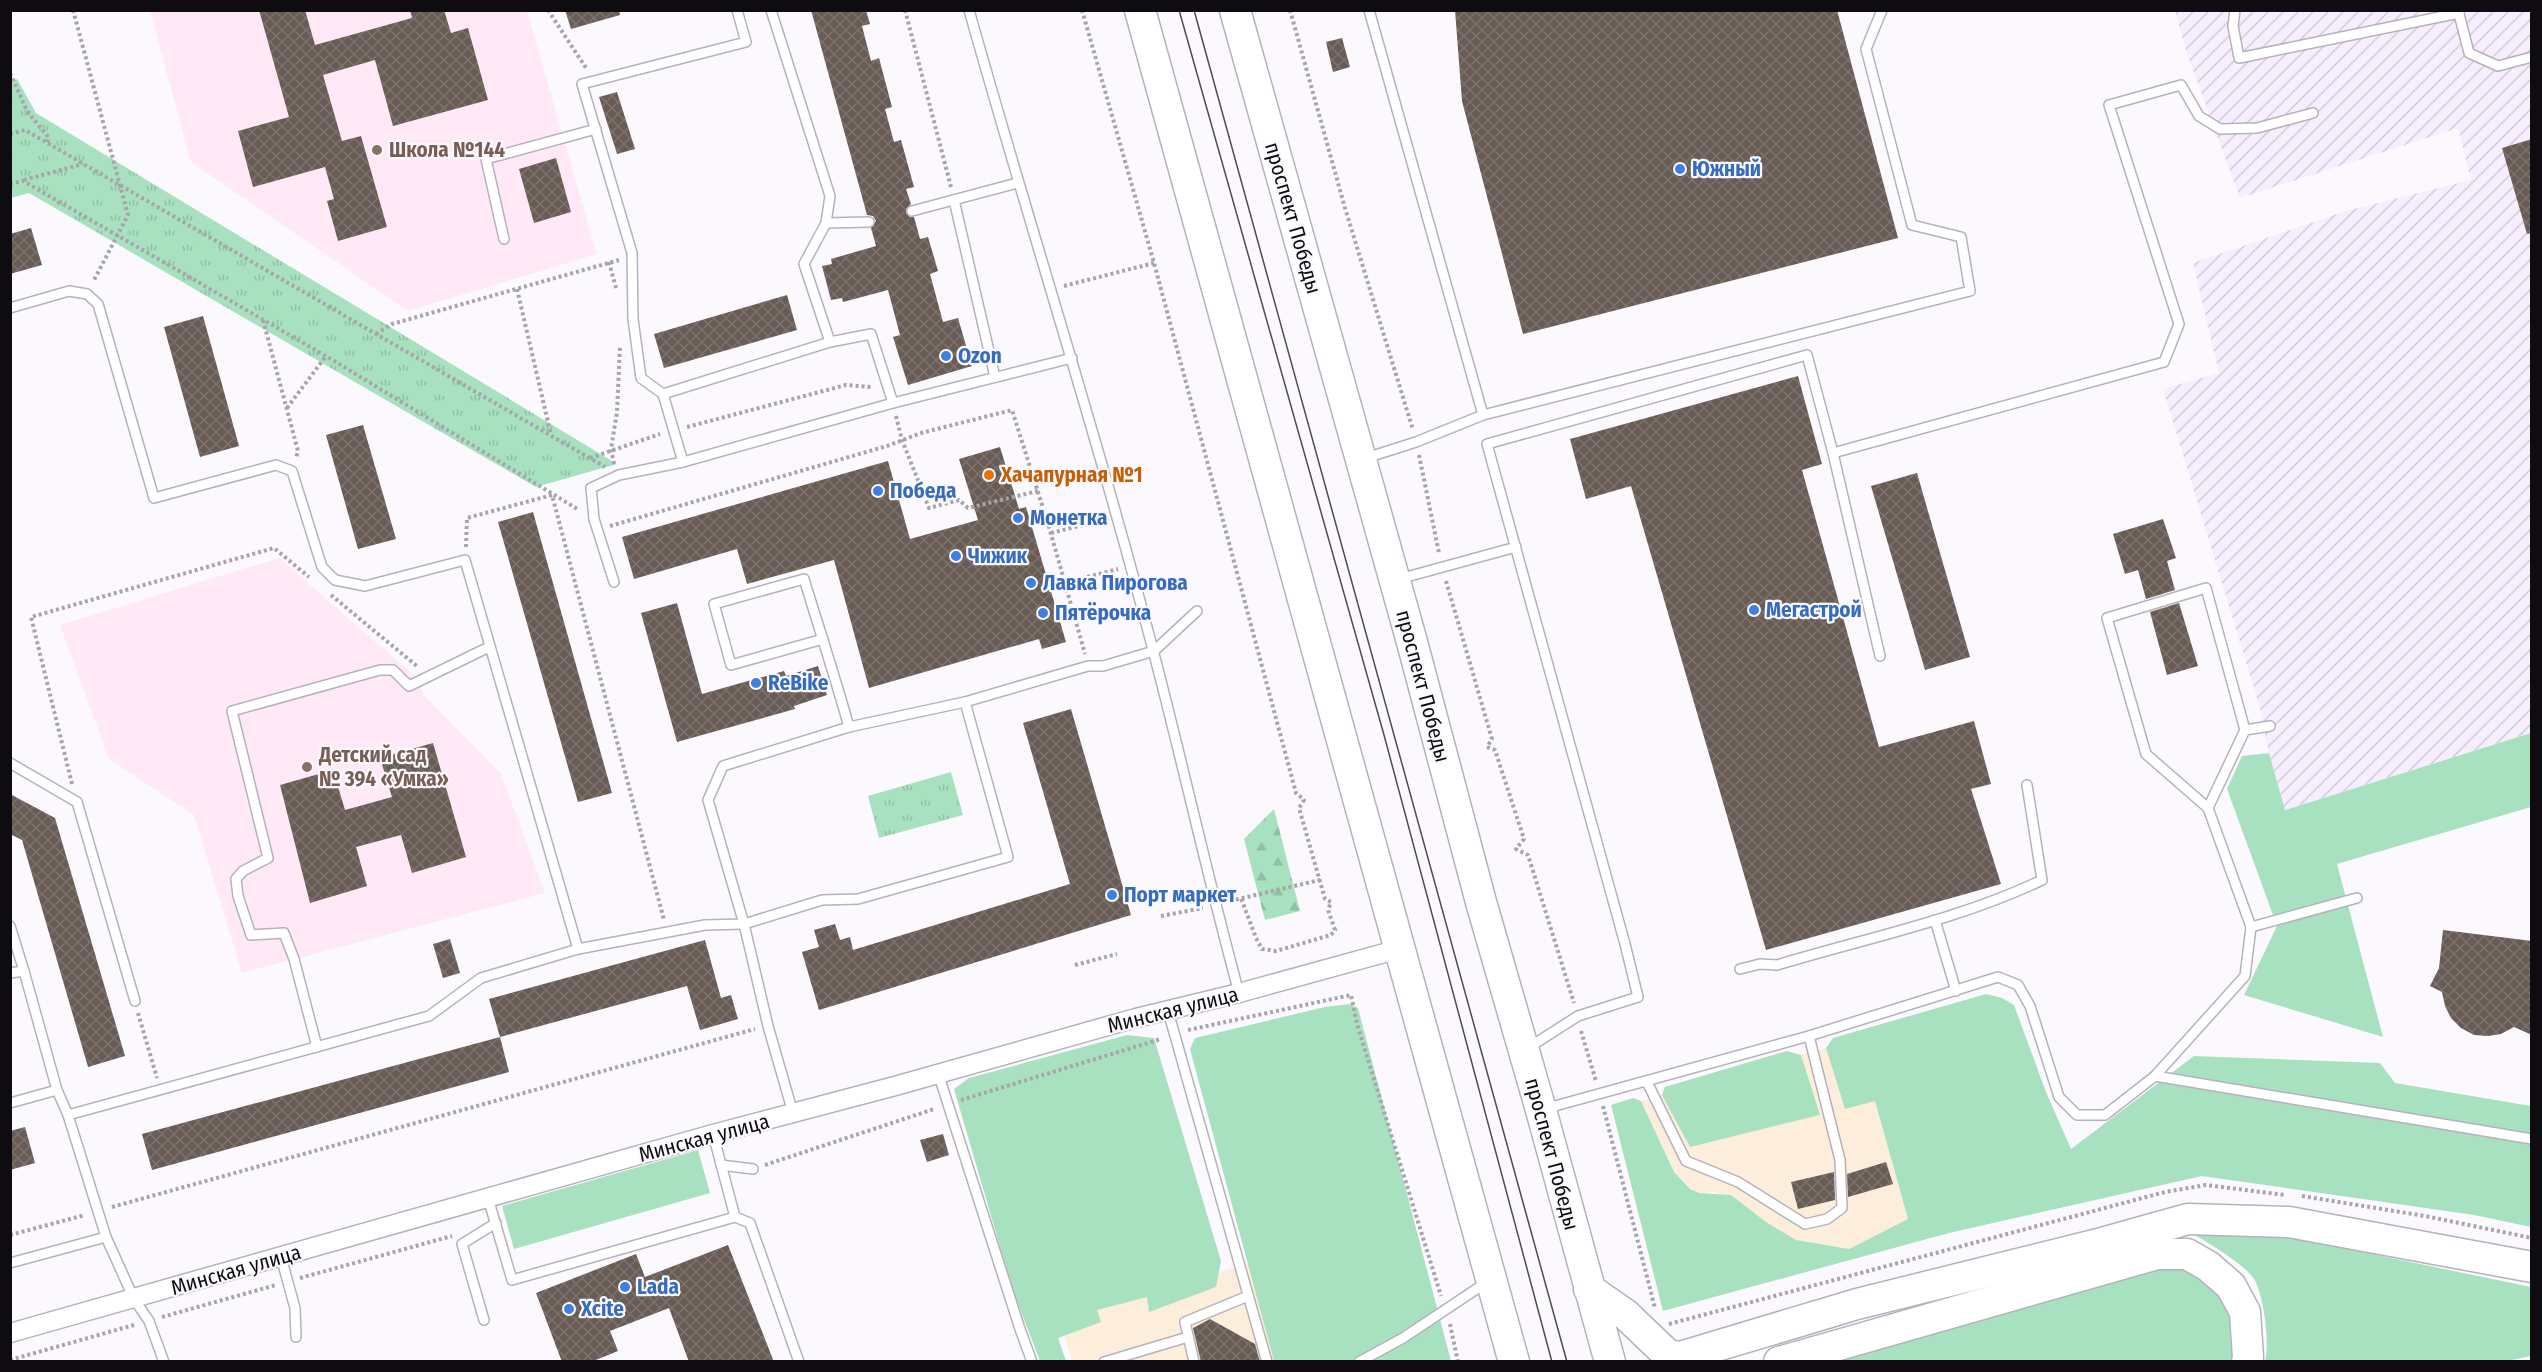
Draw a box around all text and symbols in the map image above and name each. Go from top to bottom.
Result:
place label: Школа №144 [389,137,505,163]
street label: проспект Победы [1259,139,1327,297]
marker: Школа №144 [370,143,384,157]
place label: Южный [1692,156,1761,182]
marker: Южный [1673,162,1687,176]
place label: Ozon [958,343,1002,369]
marker: Ozon [939,349,953,363]
place label: Хачапурная №1 [1000,462,1143,488]
marker: Хачапурная №1 [982,468,996,482]
place label: Победа [890,478,956,504]
marker: Победа [871,484,885,498]
place label: Монетка [1030,505,1107,531]
marker: Монетка [1011,511,1025,525]
place label: Чижик [968,543,1028,569]
marker: Чижик [949,549,963,563]
place label: Лавка Пирогова [1043,570,1188,596]
marker: Лавка Пирогова [1024,576,1038,590]
place label: Мегастрой [1766,597,1862,623]
place label: Пятёрочка [1055,600,1151,626]
marker: Мегастрой [1747,603,1761,617]
marker: Пятёрочка [1036,606,1050,620]
street label: проспект Победы [1390,607,1456,765]
place label: ReBike [768,670,829,696]
marker: ReBike [749,676,763,690]
place label: Детский сад № 394 «Умка» [318,742,449,792]
marker: Детский сад № 394 «Умка» [300,760,314,774]
place label: Порт маркет [1124,882,1237,908]
marker: Порт маркет [1105,888,1119,902]
street label: Минская улица [1105,981,1241,1039]
street label: проспект Победы [1519,1075,1585,1233]
street label: Минская улица [636,1108,772,1168]
street label: Минская улица [168,1239,304,1301]
place label: Lada [637,1274,679,1300]
marker: Lada [618,1280,632,1294]
place label: Xcite [580,1296,624,1322]
marker: Xcite [562,1302,576,1316]

